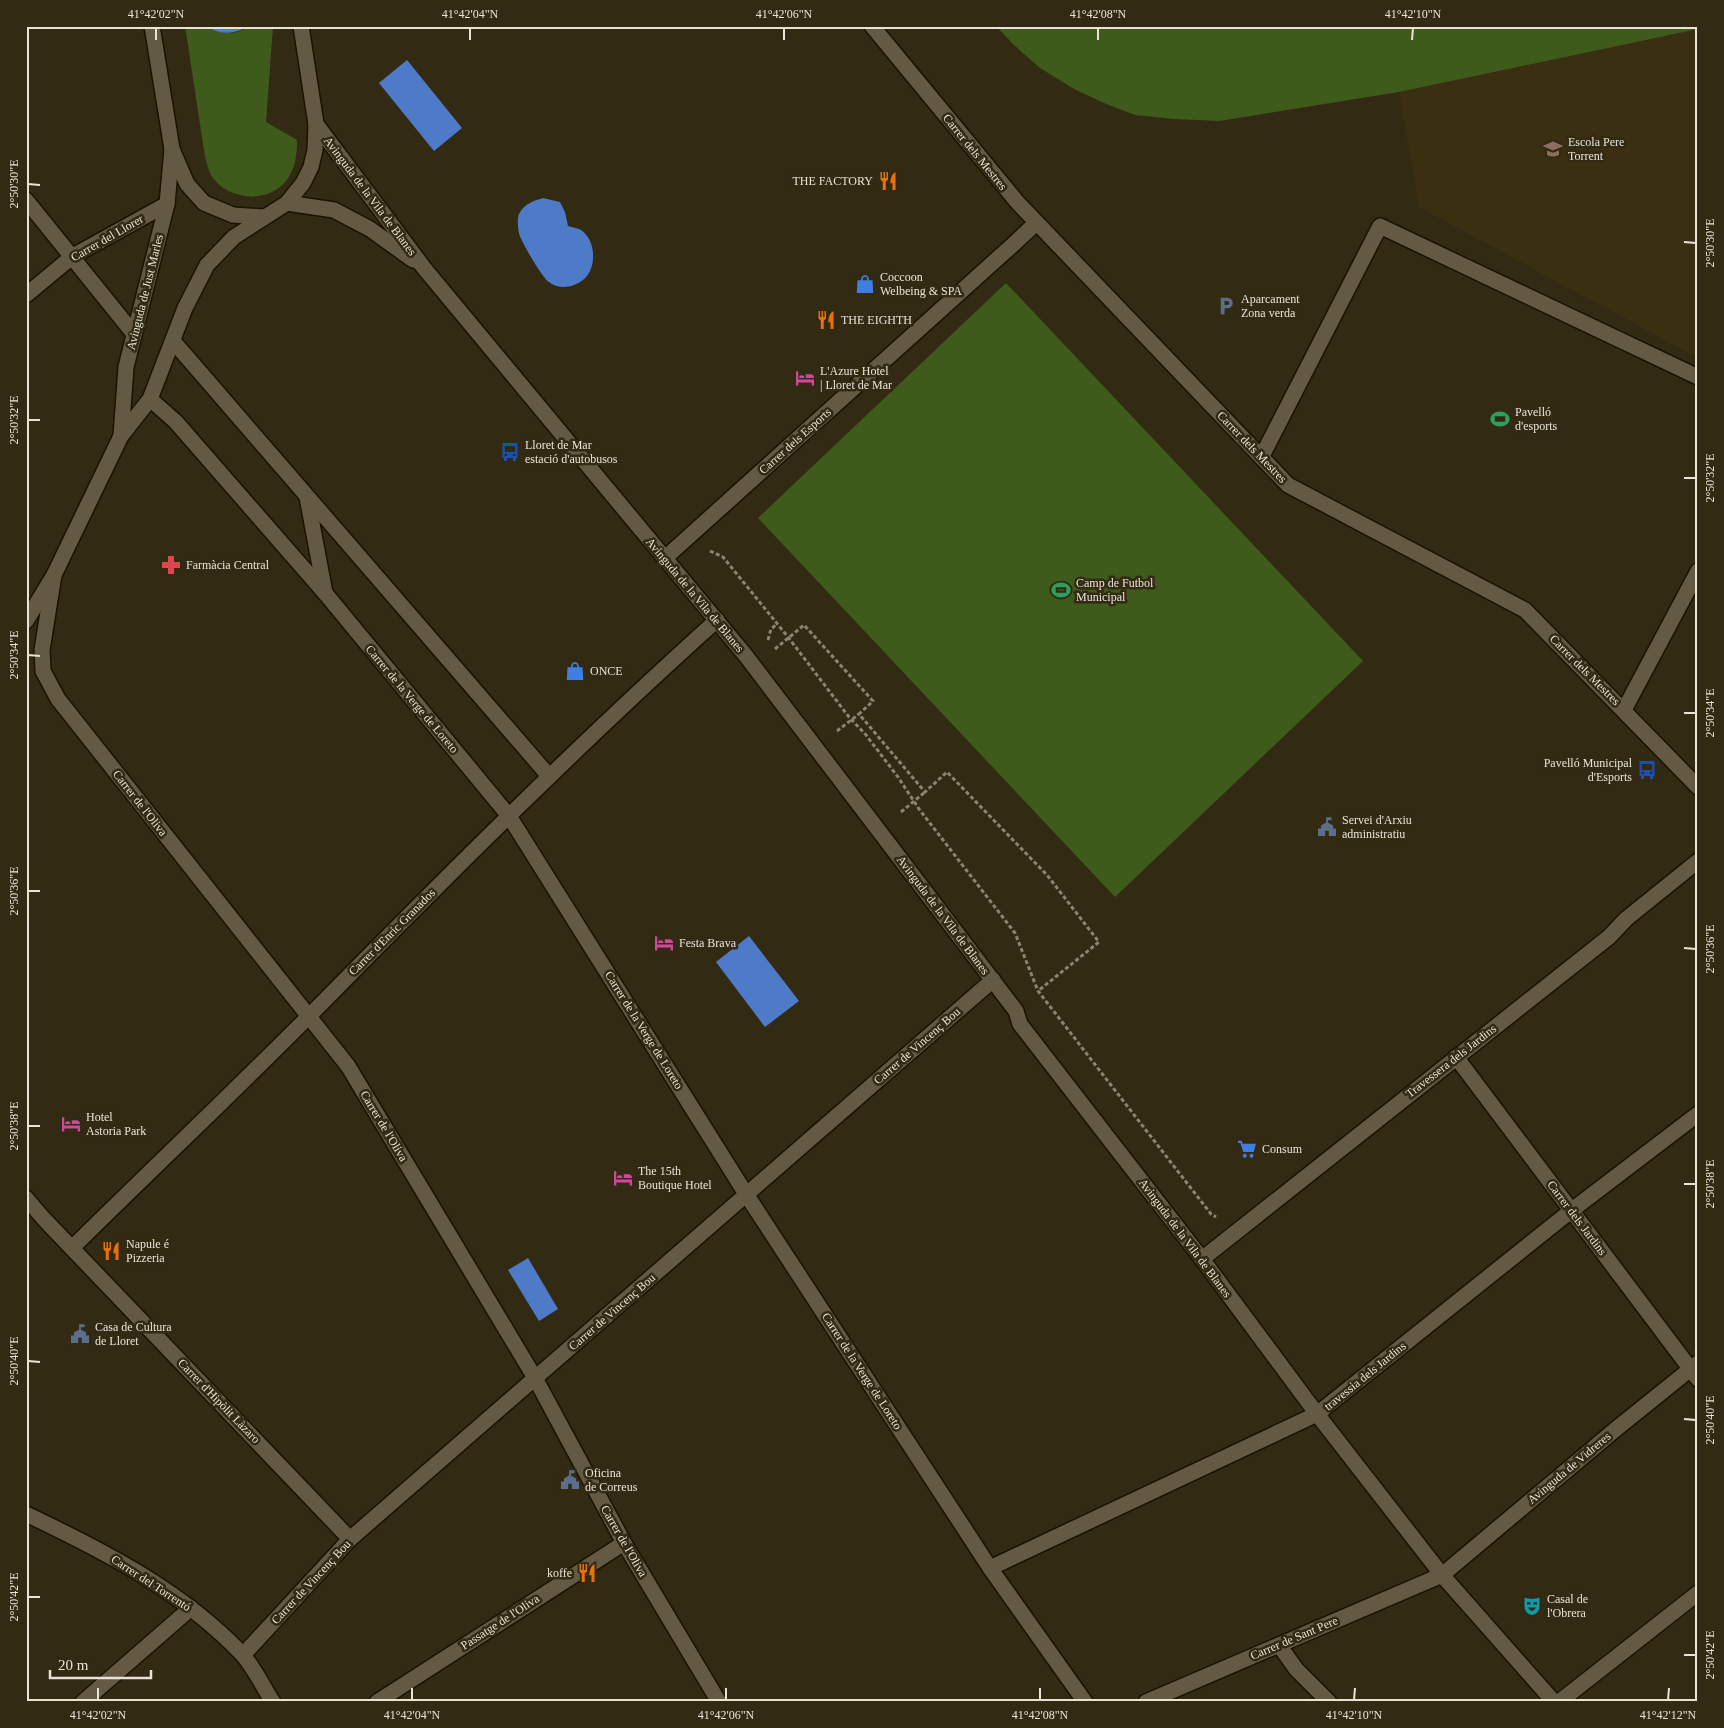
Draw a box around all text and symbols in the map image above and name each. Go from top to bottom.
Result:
text: 41°42'02"N [128,7,185,21]
text: 41°42'04"N [442,7,499,21]
text: 41°42'06"N [756,7,813,21]
text: 41°42'08"N [1070,7,1127,21]
text: 41°42'10"N [1385,7,1442,21]
street label: Carrer dels Mestres [940,111,1010,193]
street label: Avinguda de la Vila de Blanes [321,134,419,258]
place label: Escola Pere Torrent [1568,135,1624,163]
school or university icon: Escola Pere Torrent [1542,138,1564,160]
text: 2°50'30"E [7,159,21,209]
restaurant icon: THE FACTORY [877,170,899,192]
place label: THE FACTORY [792,174,873,188]
street label: Carrer del Llorer [68,212,146,264]
text: 2°50'30"E [1703,218,1717,268]
street label: Avinguda de Just Marles [124,232,166,351]
place label: Coccoon Welbeing & SPA [880,270,962,298]
shop icon: Coccoon Welbeing & SPA [854,273,876,295]
place label: Aparcament Zona verda [1241,292,1300,320]
parking icon: Aparcament Zona verda [1215,295,1237,317]
restaurant icon: THE EIGHTH [815,309,837,331]
place label: THE EIGHTH [841,313,912,327]
place label: L'Azure Hotel | Lloret de Mar [820,364,892,392]
hotel icon: L'Azure Hotel | Lloret de Mar [794,367,816,389]
text: 2°50'32"E [7,395,21,445]
street label: Carrer dels Esports [756,405,834,477]
place label: Pavelló d'esports [1515,405,1557,433]
street label: Carrer dels Mestres [1214,408,1290,486]
sports icon: Pavelló d'esports [1489,408,1511,430]
place label: Lloret de Mar estació d'autobusos [525,438,618,466]
bus stop icon: Lloret de Mar estació d'autobusos [499,441,521,463]
text: 2°50'32"E [1703,453,1717,503]
street label: Avinguda de la Vila de Blanes [643,535,747,655]
pharmacy icon: Farmàcia Central [160,554,182,576]
place label: Farmàcia Central [186,558,270,572]
place label: Camp de Futbol Municipal [1076,576,1154,604]
sports icon: Camp de Futbol Municipal [1050,579,1072,601]
text: 2°50'34"E [7,630,21,680]
street label: Carrer dels Mestres [1547,632,1623,708]
street label: Carrer de la Verge de Loreto [363,642,461,756]
shop icon: ONCE [564,660,586,682]
place label: ONCE [590,664,623,678]
text: 2°50'34"E [1703,688,1717,738]
place label: Pavelló Municipal d'Esports [1544,756,1633,784]
bus stop icon: Pavelló Municipal d'Esports [1636,759,1658,781]
street label: Carrer de l'Oliva [110,767,171,839]
place label: Servei d'Arxiu administratiu [1342,813,1412,841]
public building icon: Servei d'Arxiu administratiu [1316,816,1338,838]
street label: Avinguda de la Vila de Blanes [894,853,992,977]
text: 2°50'36"E [7,866,21,916]
street label: Carrer d'Enric Granados [346,886,438,978]
text: 2°50'36"E [1703,924,1717,974]
hotel icon: Festa Brava [653,932,675,954]
place label: Festa Brava [679,936,737,950]
street label: Carrer de la Verge de Loreto [602,968,686,1092]
street label: Carrer de Vincenç Bou [871,1005,963,1087]
street label: Travessera dels Jardins [1403,1021,1499,1101]
street label: Carrer de l'Oliva [357,1088,411,1165]
text: 2°50'38"E [7,1101,21,1151]
place label: Hotel Astoria Park [86,1110,146,1138]
hotel icon: Hotel Astoria Park [60,1113,82,1135]
supermarket icon: Consum [1236,1138,1258,1160]
place label: Consum [1262,1142,1303,1156]
text: 2°50'38"E [1703,1159,1717,1209]
place label: The 15th Boutique Hotel [638,1164,712,1192]
hotel icon: The 15th Boutique Hotel [612,1167,634,1189]
street label: Avinguda de la Vila de Blanes [1136,1176,1234,1300]
street label: Carrer dels Jardins [1544,1178,1610,1258]
place label: Napule é Pizzeria [126,1237,169,1265]
restaurant icon: Napule é Pizzeria [100,1240,122,1262]
street label: Carrer de Vincenç Bou [566,1271,658,1353]
street label: Carrer de la Verge de Loreto [819,1310,905,1432]
place label: Casa de Cultura de Lloret [95,1320,172,1348]
public building icon: Casa de Cultura de Lloret [69,1323,91,1345]
text: 2°50'40"E [7,1336,21,1386]
street label: travessia dels Jardins [1321,1338,1409,1413]
street label: Carrer d'Hipòlit Làzaro [175,1356,263,1446]
text: 2°50'40"E [1703,1395,1717,1445]
street label: Avinguda de Vidreres [1525,1429,1614,1507]
place label: Oficina de Correus [585,1466,638,1494]
public building icon: Oficina de Correus [559,1469,581,1491]
street label: Carrer de l'Oliva [598,1503,650,1580]
street label: Carrer de Vincenç Bou [268,1537,354,1627]
street label: Carrer del Torrentó [109,1552,193,1614]
restaurant icon: koffe [576,1562,598,1584]
place label: koffe [547,1566,572,1580]
text: 2°50'42"E [7,1572,21,1622]
street label: Passatge de l'Oliva [458,1591,542,1653]
place label: Casal de l'Obrera [1547,1592,1588,1620]
theatre icon: Casal de l'Obrera [1521,1595,1543,1617]
street label: Carrer de Sant Pere [1248,1613,1340,1663]
text: 2°50'42"E [1703,1630,1717,1680]
scale bar [50,1648,151,1680]
text: 20 m [58,1657,89,1673]
text: 41°42'02"N [70,1708,127,1722]
text: 41°42'04"N [384,1708,441,1722]
text: 41°42'06"N [698,1708,755,1722]
text: 41°42'08"N [1012,1708,1069,1722]
text: 41°42'10"N [1326,1708,1383,1722]
text: 41°42'12"N [1640,1708,1697,1722]

